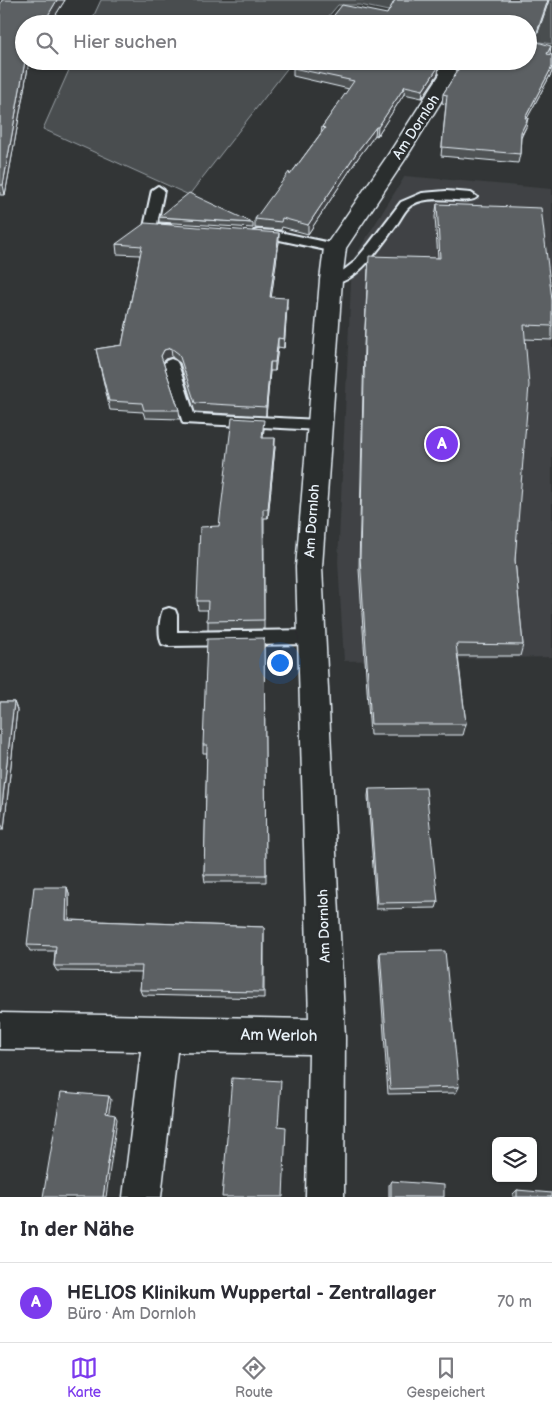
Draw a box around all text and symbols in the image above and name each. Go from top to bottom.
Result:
search box [15,15,537,70]
icon: search [33,29,61,57]
text: Hier suchen [73,31,177,54]
street label: Am Dornloh [389,91,443,162]
pin: A [426,425,458,463]
street label: Am Dornloh [301,483,323,558]
your location [267,650,293,676]
street label: Am Dornloh [314,889,334,963]
street label: Am Werloh [240,1026,318,1046]
map controls [492,1137,537,1182]
button: layers [492,1137,537,1182]
text: In der Nähe [20,1217,134,1242]
text: HELIOS Klinikum Wuppertal - Zentrallager [67,1282,436,1305]
text: A [31,1293,41,1312]
text: 70 m [497,1293,532,1312]
text: Büro · Am Dornloh [67,1305,196,1324]
tab: Karte [67,1354,101,1401]
tab: Route [235,1354,273,1401]
tab: Gespeichert [407,1354,485,1401]

